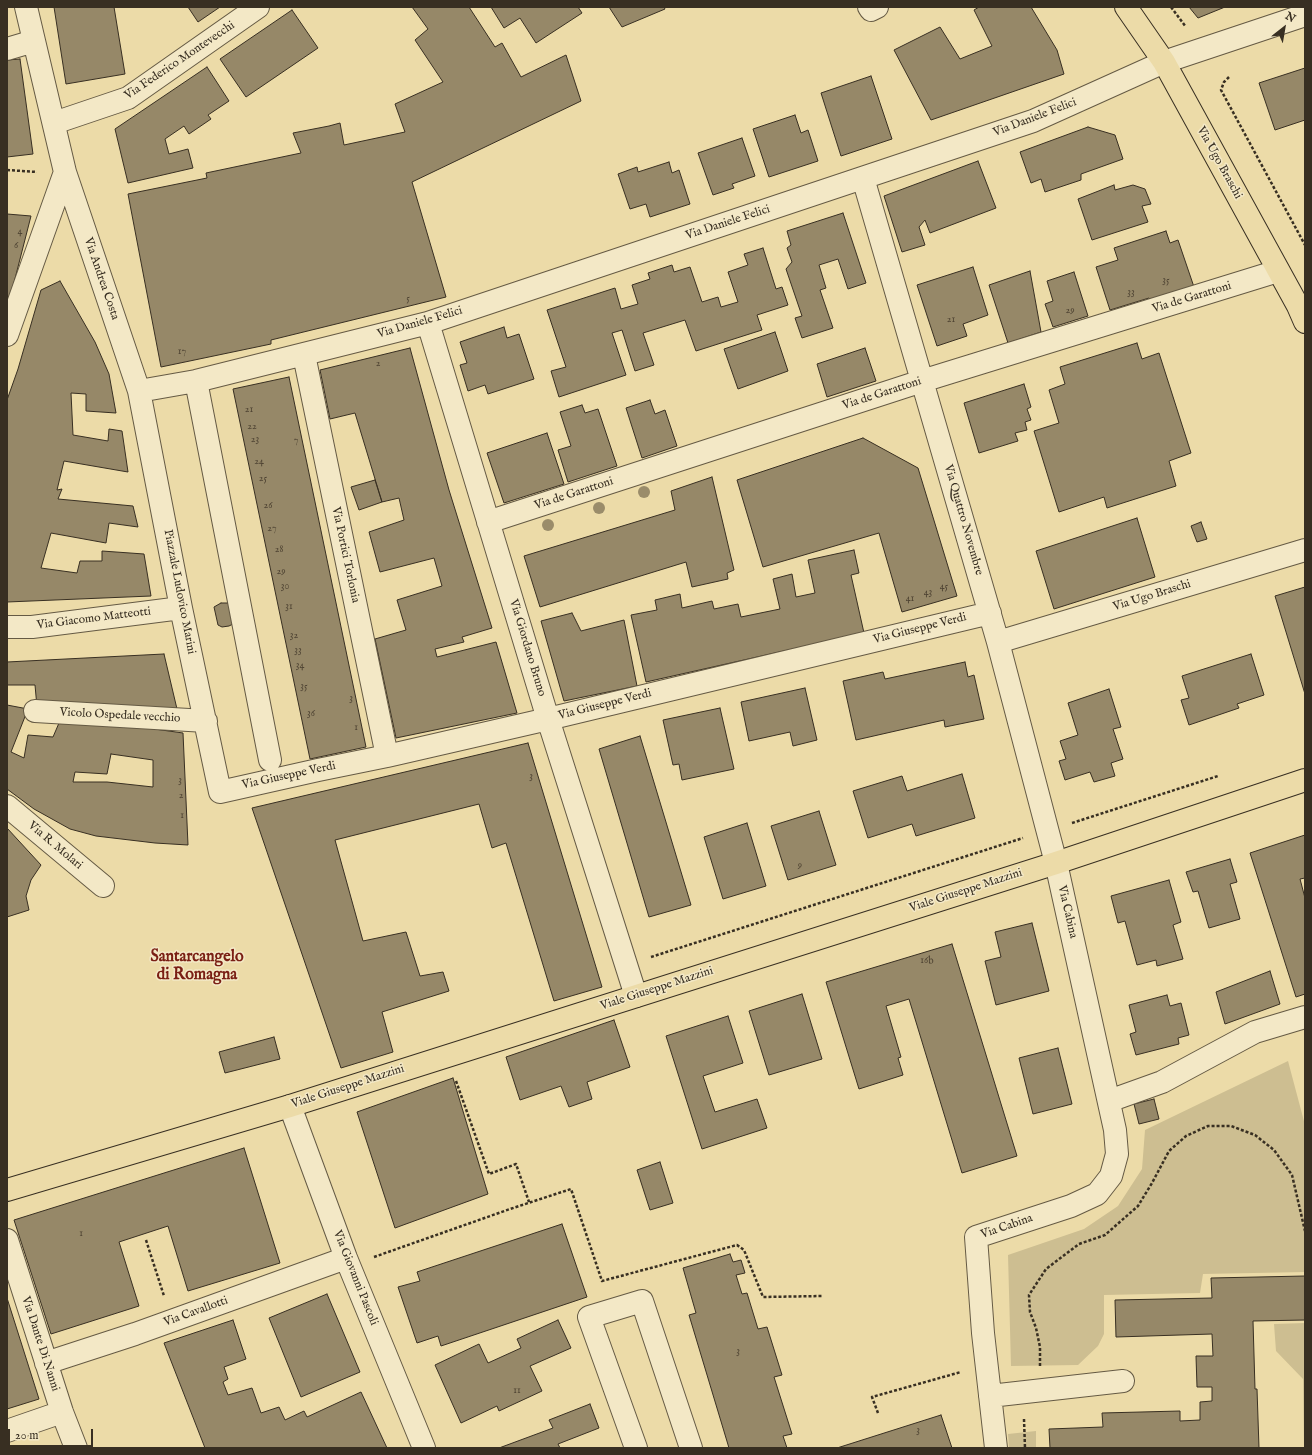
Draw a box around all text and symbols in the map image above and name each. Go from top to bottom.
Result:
north arrow [1264,8,1304,48]
text: N [1282,9,1298,26]
street label: Via Federico Montevecchi [122,19,238,103]
street label: Via Daniele Felici [991,96,1079,140]
street label: Via Ugo Braschi [1193,124,1245,202]
street label: Via Daniele Felici [684,203,772,243]
house number: 4 [18,226,22,238]
street label: Via Andrea Costa [80,236,122,322]
house number: 6 [14,240,18,252]
house number: 35 [1162,275,1170,287]
street label: Via de Garattoni [1151,279,1233,317]
house number: 33 [1127,287,1135,299]
house number: 5 [406,293,410,305]
street label: Via Daniele Felici [376,304,464,342]
house number: 29 [1065,305,1075,317]
house number: 21 [947,314,955,326]
house number: 17 [178,346,186,358]
house number: 2 [376,358,380,370]
street label: Via de Garattoni [841,374,923,414]
house number: 21 [245,404,253,416]
house number: 22 [247,421,257,433]
house number: 23 [251,434,259,446]
house number: 7 [294,435,298,447]
house number: 24 [254,456,264,468]
street label: Via Quattro Novembre [940,463,986,577]
house number: 25 [259,473,267,485]
street label: Via de Garattoni [533,474,615,514]
house number: 26 [264,500,272,512]
street label: Via Portici Torlonia [328,506,362,604]
house number: 27 [267,523,277,535]
street label: Piazzale Ludovico Marini [160,528,198,656]
house number: 28 [275,544,283,556]
house number: 29 [276,566,286,578]
street label: Via Ugo Braschi [1111,577,1193,615]
house number: 30 [281,581,289,593]
house number: 45 [940,581,948,593]
house number: 43 [924,587,932,599]
house number: 41 [906,593,914,605]
street label: Via Giordano Bruno [505,598,549,698]
house number: 31 [285,601,293,613]
street label: Via Giacomo Matteotti [36,605,152,633]
street label: Via Giuseppe Verdi [872,610,968,648]
house number: 32 [290,630,298,642]
house number: 33 [294,645,302,657]
house number: 34 [296,660,304,672]
house number: 35 [300,681,308,693]
street label: Via Giuseppe Verdi [557,686,653,724]
house number: 3 [349,693,353,705]
street label: Vicolo Ospedale vecchio [59,706,181,726]
house number: 36 [307,708,315,720]
house number: 1 [354,722,358,734]
street label: Via Giuseppe Verdi [241,759,337,793]
house number: 3 [529,771,533,783]
house number: 3 [178,775,182,787]
house number: 2 [179,790,183,802]
house number: 1 [180,810,184,822]
street label: Via R. Molari [25,819,85,873]
house number: 9 [798,860,802,872]
street label: Viale Giuseppe Mazzini [908,866,1024,916]
street label: Via Cabina [1054,884,1080,940]
district label: Santarcangelo di Romagna [150,948,244,986]
house number: 16b [920,955,934,967]
street label: Viale Giuseppe Mazzini [599,964,715,1014]
street label: Viale Giuseppe Mazzini [290,1062,406,1112]
street label: Via Cabina [979,1211,1035,1243]
house number: 1 [79,1228,83,1240]
street label: Via Giovanni Pascoli [329,1228,381,1328]
street label: Via Cavallotti [162,1294,230,1330]
street label: Via Dante Di Nanni [18,1295,62,1393]
house number: 3 [736,1346,740,1358]
house number: 11 [513,1385,521,1397]
scale bar [10,1421,95,1447]
house number: 3 [916,1425,920,1437]
text: 20 m [15,1428,38,1443]

